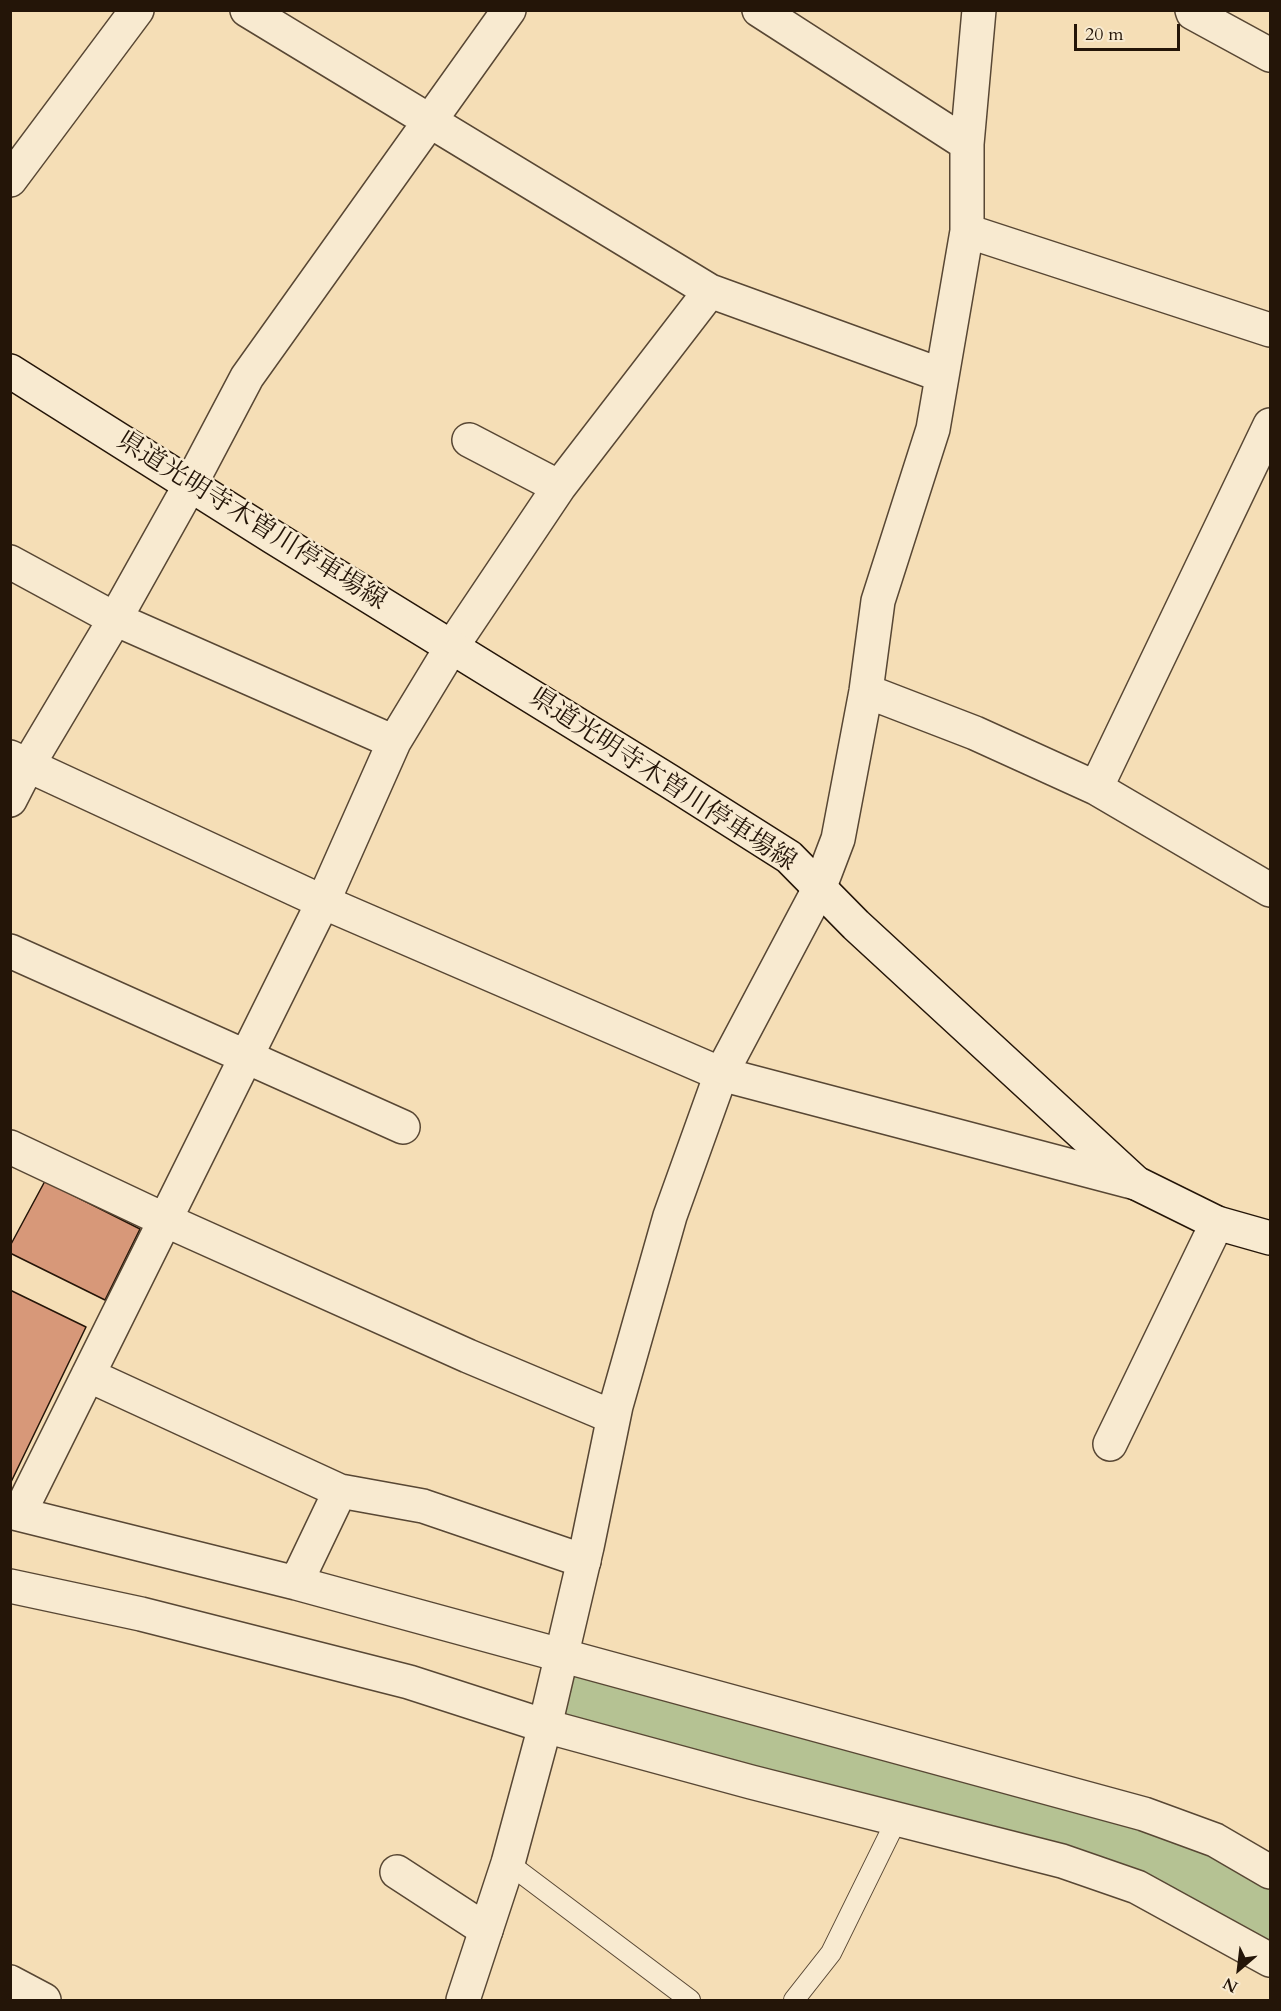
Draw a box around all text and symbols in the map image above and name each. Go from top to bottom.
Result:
scale bar [1077,12,1184,50]
text: 20 m [1085,22,1124,47]
street label: 県道光明寺木曽川停車場線 [110,426,392,618]
street label: 県道光明寺木曽川停車場線 [523,683,801,879]
north arrow [1209,1939,1269,1999]
text: N [1219,1972,1242,1998]

